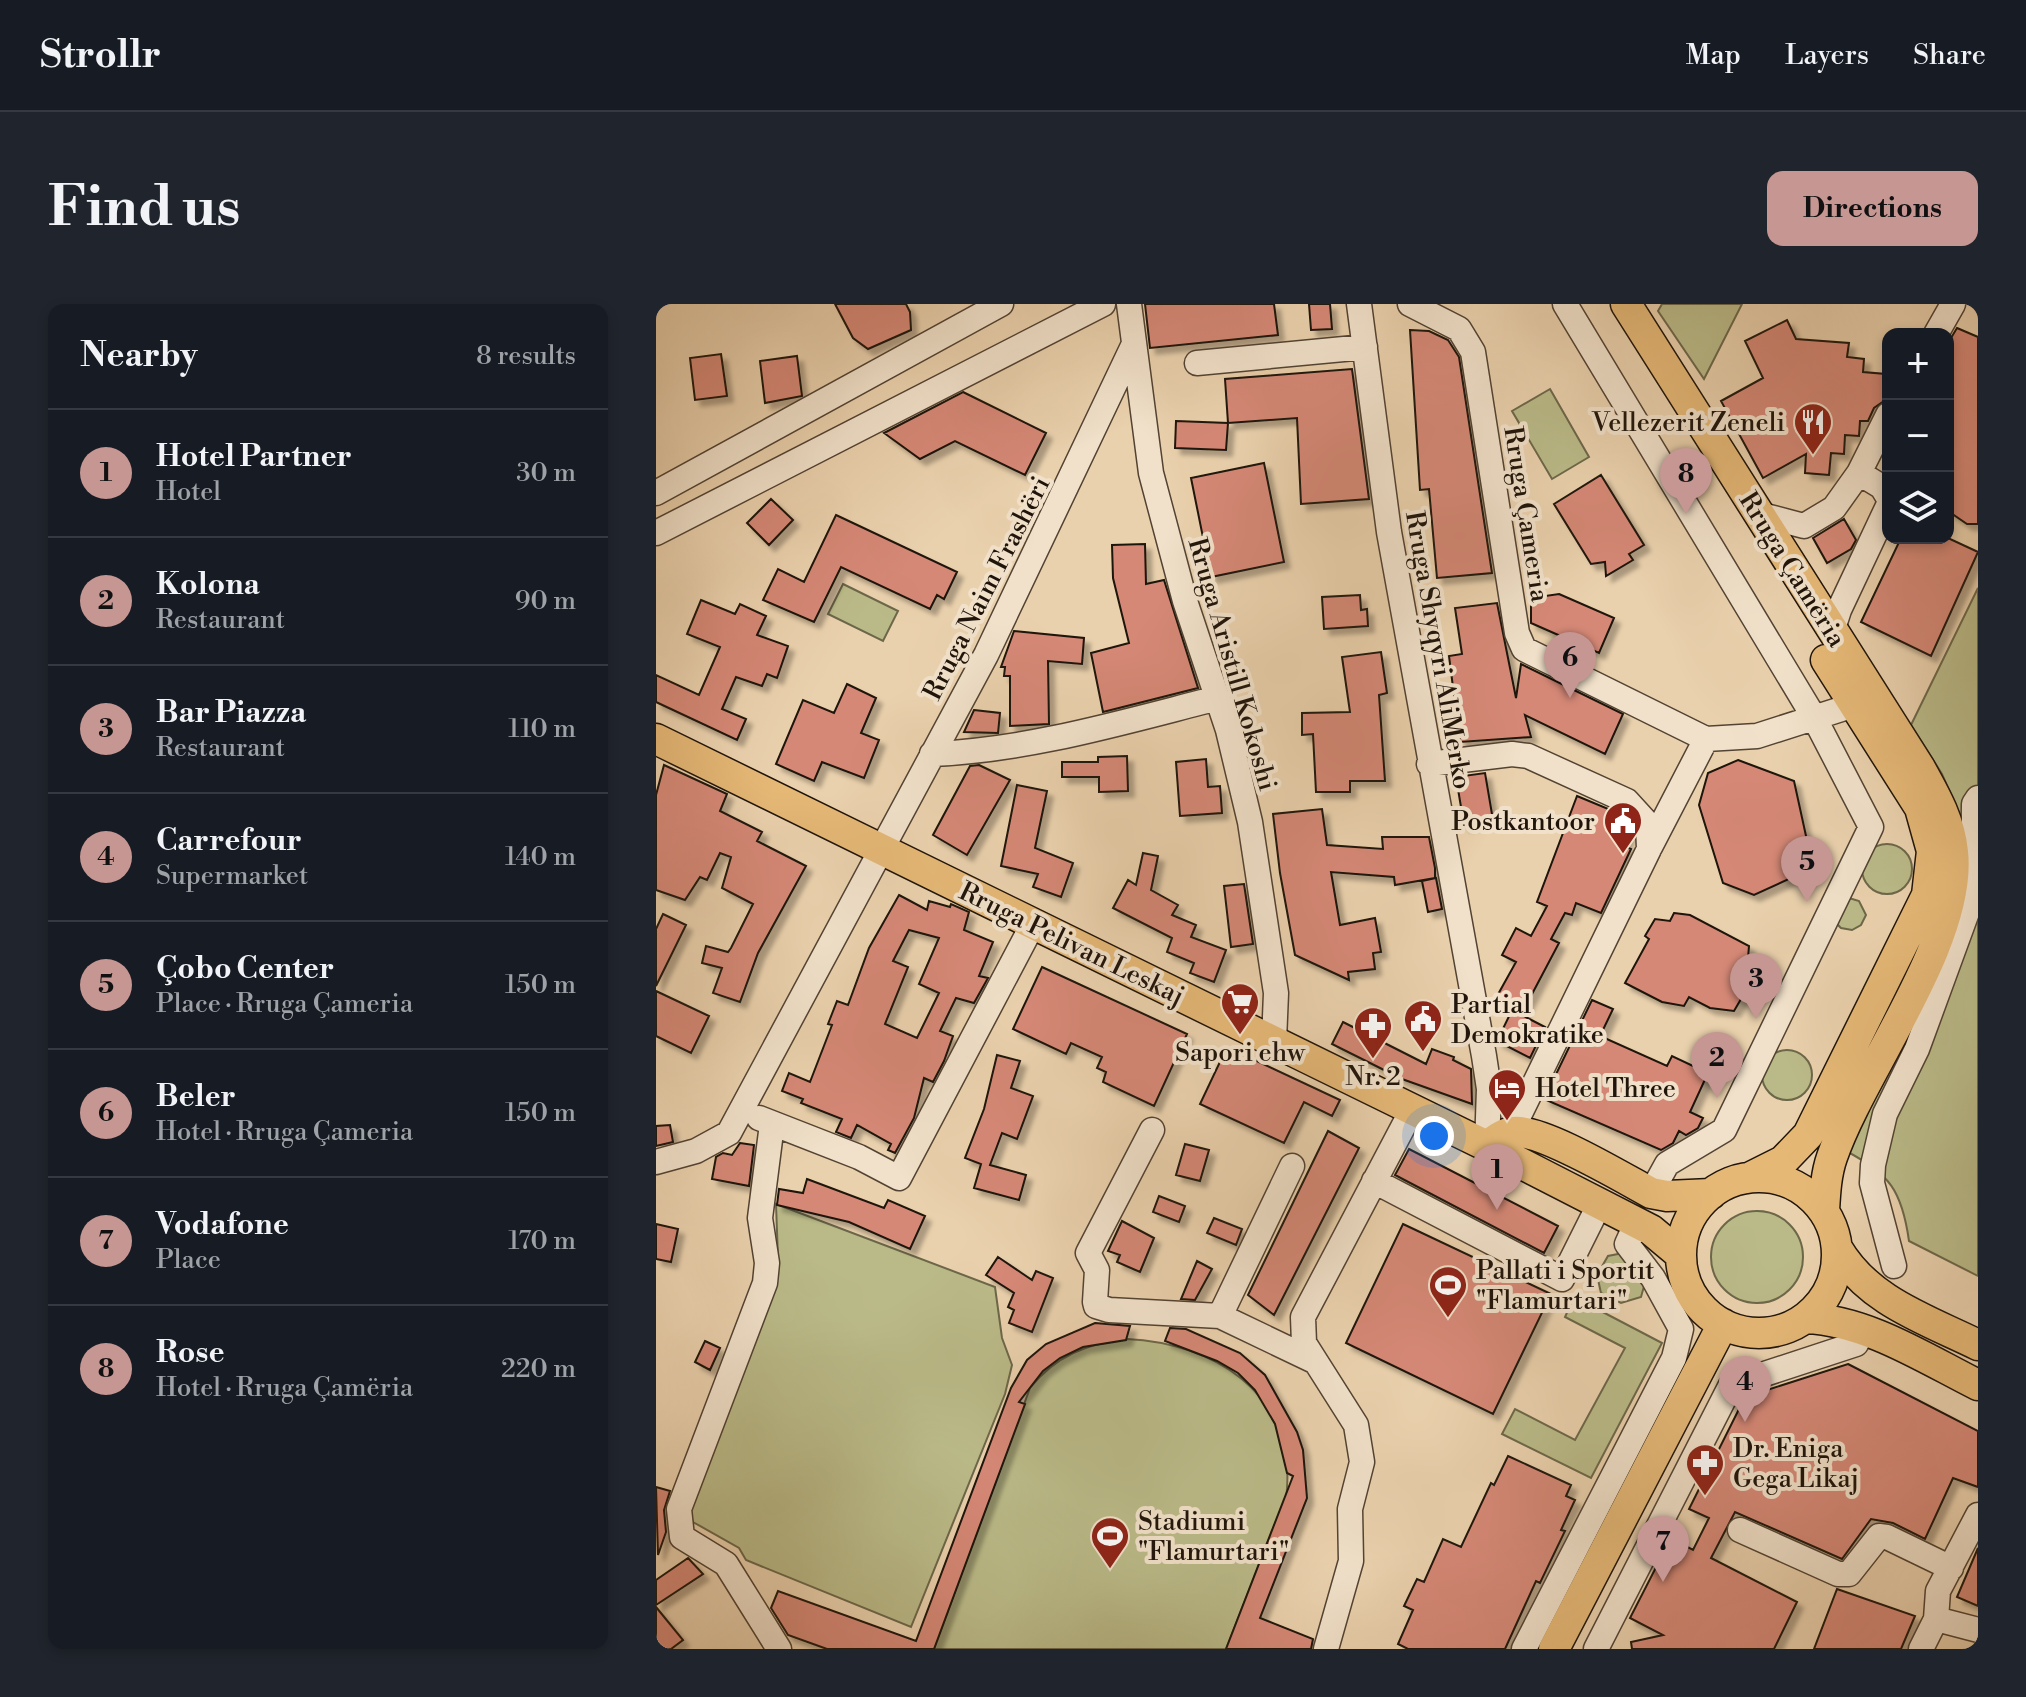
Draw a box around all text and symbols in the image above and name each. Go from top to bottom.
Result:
text: Strollr [40,32,161,79]
text: Map [1686,38,1741,73]
text: Layers [1785,38,1869,73]
text: Share [1913,38,1986,73]
button: Directions [1767,171,1978,246]
text: Find us [48,173,241,243]
map controls [1882,328,1954,544]
button: + [1882,328,1954,400]
text: Nearby [80,335,198,377]
text: 8 results [476,340,576,372]
button: − [1882,400,1954,472]
restaurant icon: Vellezerit Zeneli [1792,401,1834,456]
place label: Vellezerit Zeneli [1591,407,1785,439]
street label: Rruga Çameria [1496,424,1556,605]
text: Hotel Partner [156,438,352,476]
pin: 8 [1660,448,1712,514]
text: 1 [100,457,112,489]
text: 30 m [516,457,576,489]
street label: Rruga Naim Frashëri [917,471,1057,706]
button: layers [1882,472,1954,544]
text: Hotel [156,476,221,508]
street label: Rruga Çamëria [1732,486,1853,654]
street label: Rruga Shyqyri AliMerko [1398,509,1478,792]
street label: Rruga Aristill Kokoshi [1181,534,1283,794]
text: Kolona [156,566,260,604]
text: 2 [98,585,114,617]
text: 90 m [515,585,576,617]
text: Restaurant [156,604,285,636]
pin: 6 [1544,632,1596,698]
text: Bar Piazza [156,694,306,732]
text: 3 [98,713,114,745]
text: 110 m [508,713,576,745]
text: Restaurant [156,732,285,764]
public building icon: Postkantoor [1602,800,1644,855]
place label: Postkantoor [1451,806,1595,838]
text: Carrefour [156,822,302,860]
pin: 5 [1781,836,1833,902]
text: 4 [97,841,115,873]
text: 140 m [505,841,576,873]
text: Supermarket [156,860,308,892]
street label: Rruga Pelivan Leskaj [954,875,1189,1012]
text: Çobo Center [156,950,334,988]
pin: 3 [1730,953,1782,1019]
text: 5 [98,969,114,1001]
text: 150 m [505,969,576,1001]
supermarket icon: Sapori ehw [1219,981,1261,1036]
text: Place · Rruga Çameria [156,988,413,1020]
place label: Partial Demokratike [1451,989,1604,1051]
public building icon: Partial Demokratike [1402,998,1444,1053]
pharmacy icon: Nr. 2 [1352,1005,1394,1060]
pin: 2 [1691,1032,1743,1098]
place label: Sapori ehw [1175,1037,1306,1069]
place label: Nr. 2 [1345,1061,1401,1093]
hotel icon: Hotel Three [1486,1067,1528,1122]
place label: Hotel Three [1535,1073,1676,1105]
text: Beler [156,1078,236,1116]
text: 6 [98,1097,114,1129]
text: 150 m [505,1097,576,1129]
text: Hotel · Rruga Çameria [156,1116,413,1148]
your location [1414,1116,1454,1156]
pin: 1 [1471,1144,1523,1210]
text: Vodafone [156,1206,289,1244]
text: 7 [98,1225,114,1257]
text: 170 m [508,1225,576,1257]
text: Place [156,1244,221,1276]
place label: Pallati i Sportit "Flamurtari" [1476,1255,1654,1317]
sports icon: Pallati i Sportit "Flamurtari" [1427,1264,1469,1319]
text: Rose [156,1334,225,1372]
text: 8 [98,1353,114,1385]
text: 220 m [501,1353,576,1385]
pin: 4 [1719,1356,1771,1422]
text: Hotel · Rruga Çamëria [156,1372,413,1404]
place label: Dr. Eniga Gega Likaj [1733,1433,1859,1495]
pharmacy icon: Dr. Eniga Gega Likaj [1684,1442,1726,1497]
place label: Stadiumi "Flamurtari" [1138,1506,1289,1568]
sports icon: Stadiumi "Flamurtari" [1089,1515,1131,1570]
pin: 7 [1637,1516,1689,1582]

